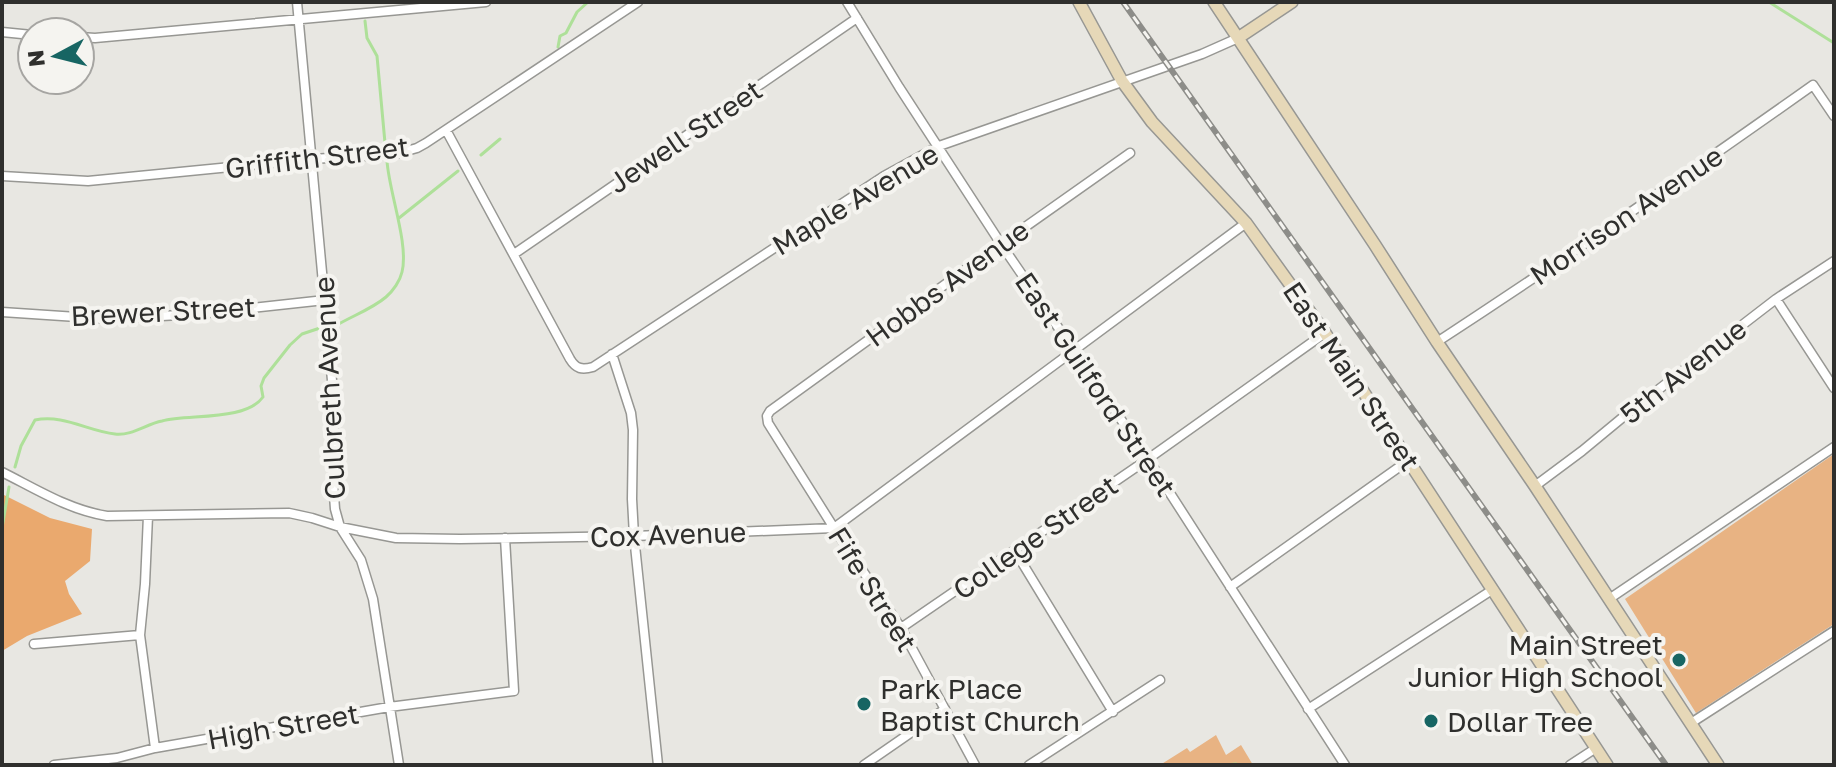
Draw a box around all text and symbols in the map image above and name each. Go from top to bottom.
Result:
north arrow [16,16,96,96]
text: N [21,49,50,68]
street label: Jewell Street [602,73,768,199]
street label: Griffith Street [223,129,411,185]
street label: Maple Avenue [766,136,944,262]
street label: Morrison Avenue [1524,138,1728,292]
street label: Hobbs Avenue [859,213,1035,353]
street label: East Guilford Street [1009,266,1183,502]
street label: Culbreth Avenue [307,276,351,500]
street label: East Main Street [1277,276,1427,476]
street label: Brewer Street [70,290,256,332]
street label: 5th Avenue [1614,312,1752,430]
street label: College Street [946,468,1124,606]
street label: Cox Avenue [589,515,747,553]
street label: Fife Street [822,521,924,657]
place label: Main Street Junior High School [1408,628,1663,693]
marker: Main Street Junior High School [1670,651,1688,669]
place label: Park Place Baptist Church [880,672,1080,737]
marker: Park Place Baptist Church [855,695,873,713]
street label: High Street [205,696,361,756]
place label: Dollar Tree [1447,705,1593,738]
marker: Dollar Tree [1422,712,1440,730]

